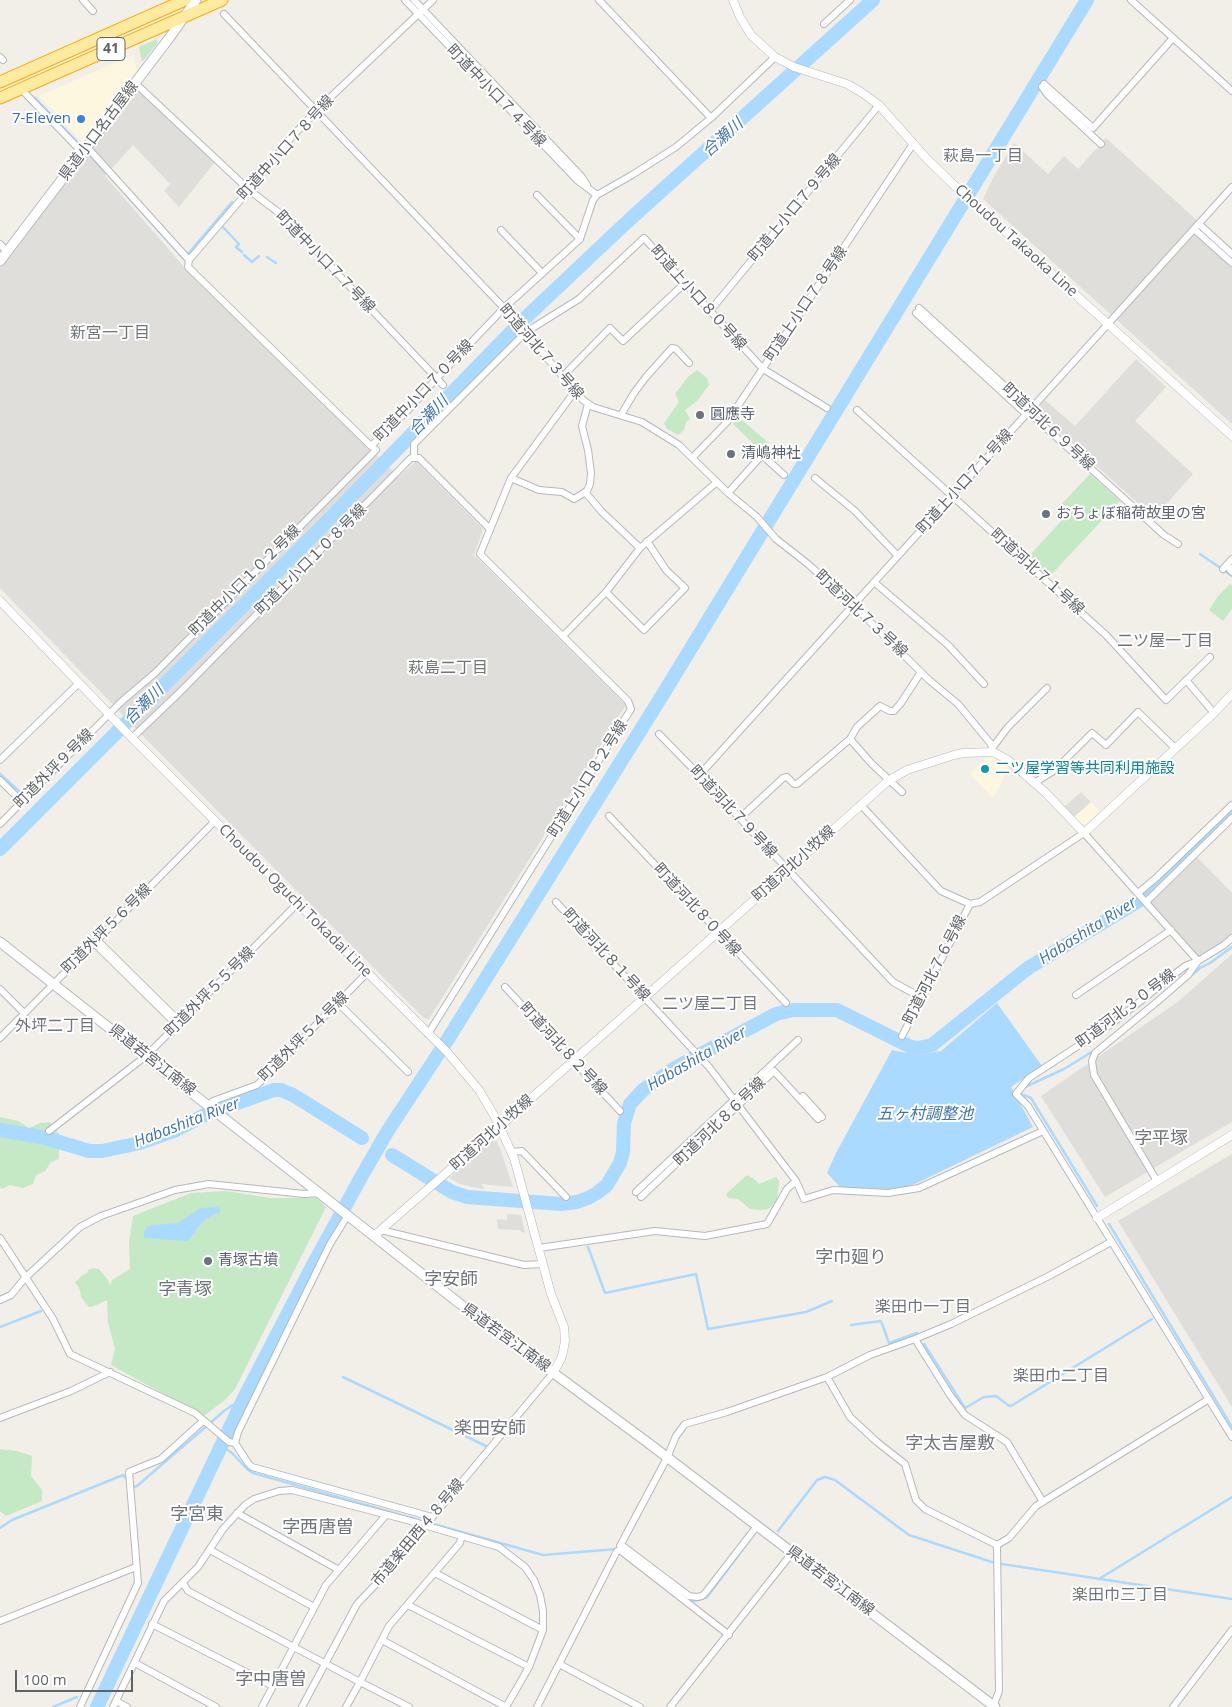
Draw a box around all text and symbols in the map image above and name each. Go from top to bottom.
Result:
road number: 41 [97,38,125,61]
street label: 町道中小口７４号線 [443,41,549,151]
street label: 県道小口名古屋線 [56,78,142,184]
street label: 町道中小口７８号線 [234,92,338,204]
place label: 7-Eleven [12,110,71,128]
marker: 7-Eleven [75,113,87,125]
water label: 合瀬川 [699,115,747,161]
district label: 萩島一丁目 [943,146,1023,166]
street label: 町道上小口７９号線 [745,151,845,265]
street label: Choudou Takaoka Line [951,181,1081,301]
street label: 町道中小口７７号線 [272,207,378,317]
street label: 町道上小口８０号線 [646,242,750,354]
street label: 町道上小口７８号線 [761,243,851,365]
street label: 町道河北７３号線 [495,301,587,403]
district label: 新宮一丁目 [70,323,150,343]
street label: 町道中小口７０号線 [371,336,477,446]
street label: 町道河北６９号線 [998,379,1098,475]
water label: 合瀬川 [405,392,453,440]
place label: 圓應寺 [710,406,755,424]
marker: 圓應寺 [694,409,706,421]
street label: 町道上小口７１号線 [913,426,1017,538]
place label: 清嶋神社 [741,445,801,463]
marker: 清嶋神社 [725,448,737,460]
street label: 町道上小口１０８号線 [252,501,370,619]
place label: おちょぼ稲荷故里の宮 [1056,505,1206,523]
marker: おちょぼ稲荷故里の宮 [1040,508,1052,520]
street label: 町道中小口１０２号線 [186,522,304,640]
street label: 町道河北７１号線 [986,525,1088,619]
street label: 町道河北７３号線 [811,566,911,662]
district label: 二ツ屋一丁目 [1117,631,1213,651]
district label: 萩島二丁目 [408,658,488,678]
water label: 合瀬川 [120,681,168,729]
street label: 町道上小口８２号線 [545,717,631,841]
street label: 町道外坪９号線 [11,726,97,812]
place label: 二ツ屋学習等共同利用施設 [995,760,1175,778]
street label: 町道河北７９号線 [685,762,781,862]
marker: 二ツ屋学習等共同利用施設 [979,763,991,775]
street label: Choudou Oguchi Tokadai Line [215,821,375,981]
street label: 町道河北小牧線 [749,822,839,906]
street label: 町道河北８０号線 [649,860,745,960]
street label: 町道外坪５６号線 [58,880,156,978]
water label: Habashita River [1036,893,1140,969]
street label: 町道河北８１号線 [558,905,654,1005]
street label: 町道河北７６号線 [900,912,970,1028]
street label: 町道外坪５５号線 [161,943,259,1041]
street label: 町道河北３０号線 [1073,966,1179,1052]
street label: 町道外坪５４号線 [255,988,353,1086]
district label: 二ツ屋二丁目 [662,994,758,1014]
street label: 町道河北８２号線 [515,999,611,1099]
district label: 外坪二丁目 [15,1016,95,1036]
street label: 県道若宮江南線 [105,1021,199,1099]
water label: Habashita River [644,1023,750,1095]
street label: 町道河北８６号線 [671,1074,769,1170]
street label: 町道河北小牧線 [447,1091,537,1175]
water label: Habashita River [131,1094,243,1152]
water label: 五ヶ村調整池 [877,1104,973,1124]
district label: 字平塚 [1134,1128,1188,1150]
district label: 字巾廻り [815,1247,887,1269]
place label: 青塚古墳 [218,1252,278,1270]
marker: 青塚古墳 [202,1255,214,1267]
district label: 字安師 [424,1269,478,1291]
district label: 字青塚 [158,1279,212,1301]
district label: 楽田巾一丁目 [875,1297,971,1317]
street label: 県道若宮江南線 [458,1300,554,1376]
district label: 楽田巾二丁目 [1013,1366,1109,1386]
district label: 楽田安師 [454,1418,526,1440]
district label: 字太吉屋敷 [905,1433,995,1455]
street label: 市道楽田西４８号線 [368,1476,468,1590]
district label: 字宮東 [170,1504,224,1526]
district label: 字西唐曽 [282,1517,354,1539]
street label: 県道若宮江南線 [783,1542,877,1620]
district label: 楽田巾三丁目 [1072,1585,1168,1605]
scale bar [18,1660,135,1692]
text: 100 m [23,1669,67,1689]
district label: 字中唐曽 [235,1669,307,1691]

